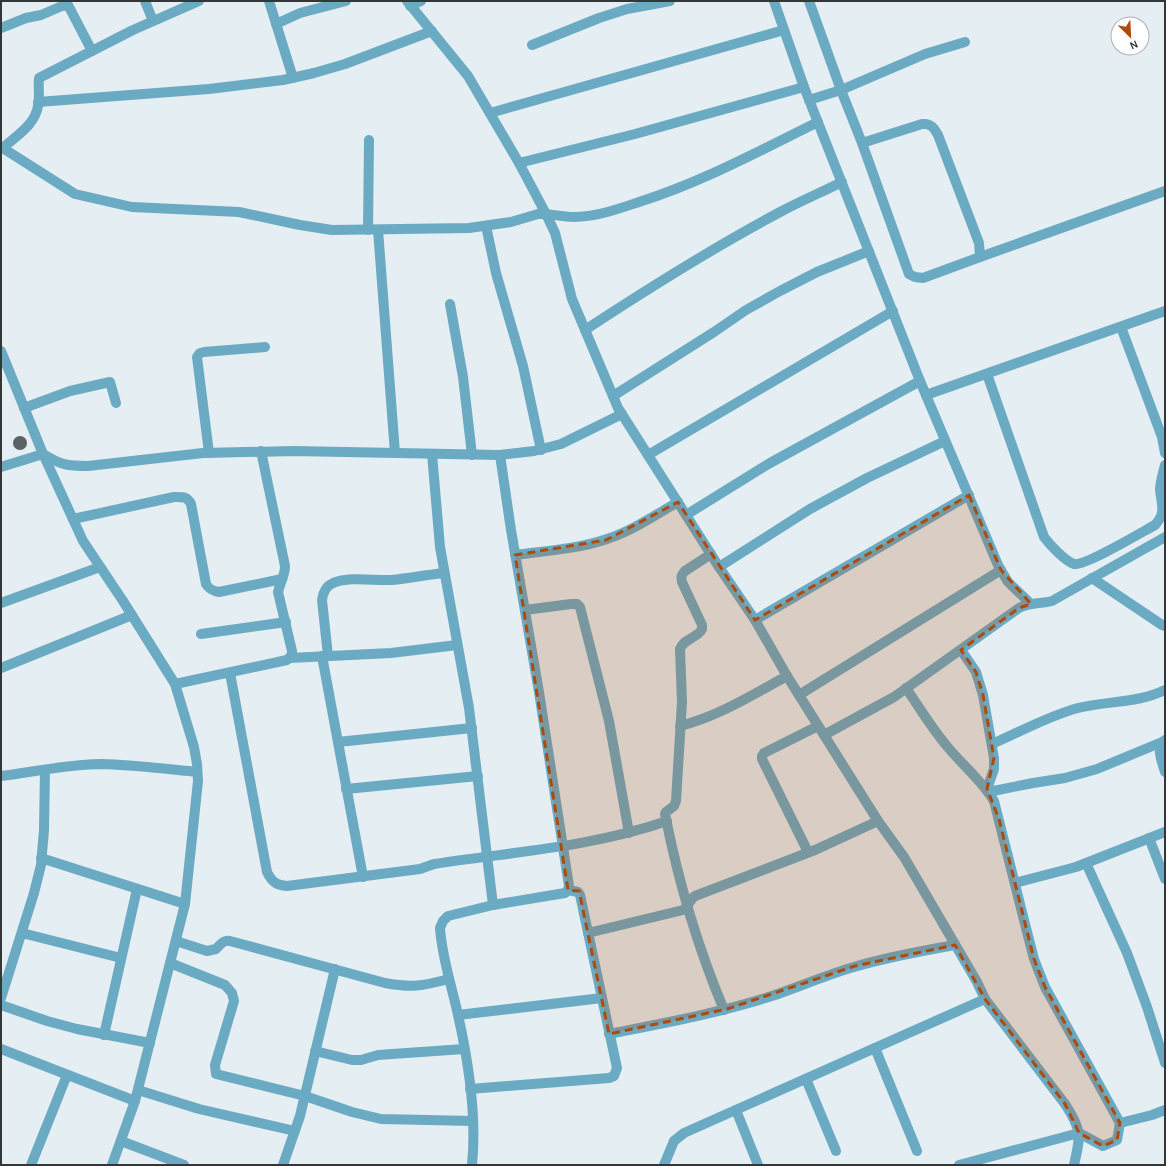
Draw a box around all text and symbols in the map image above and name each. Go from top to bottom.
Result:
north arrow [1110,16,1150,56]
text: N [1128,37,1140,52]

